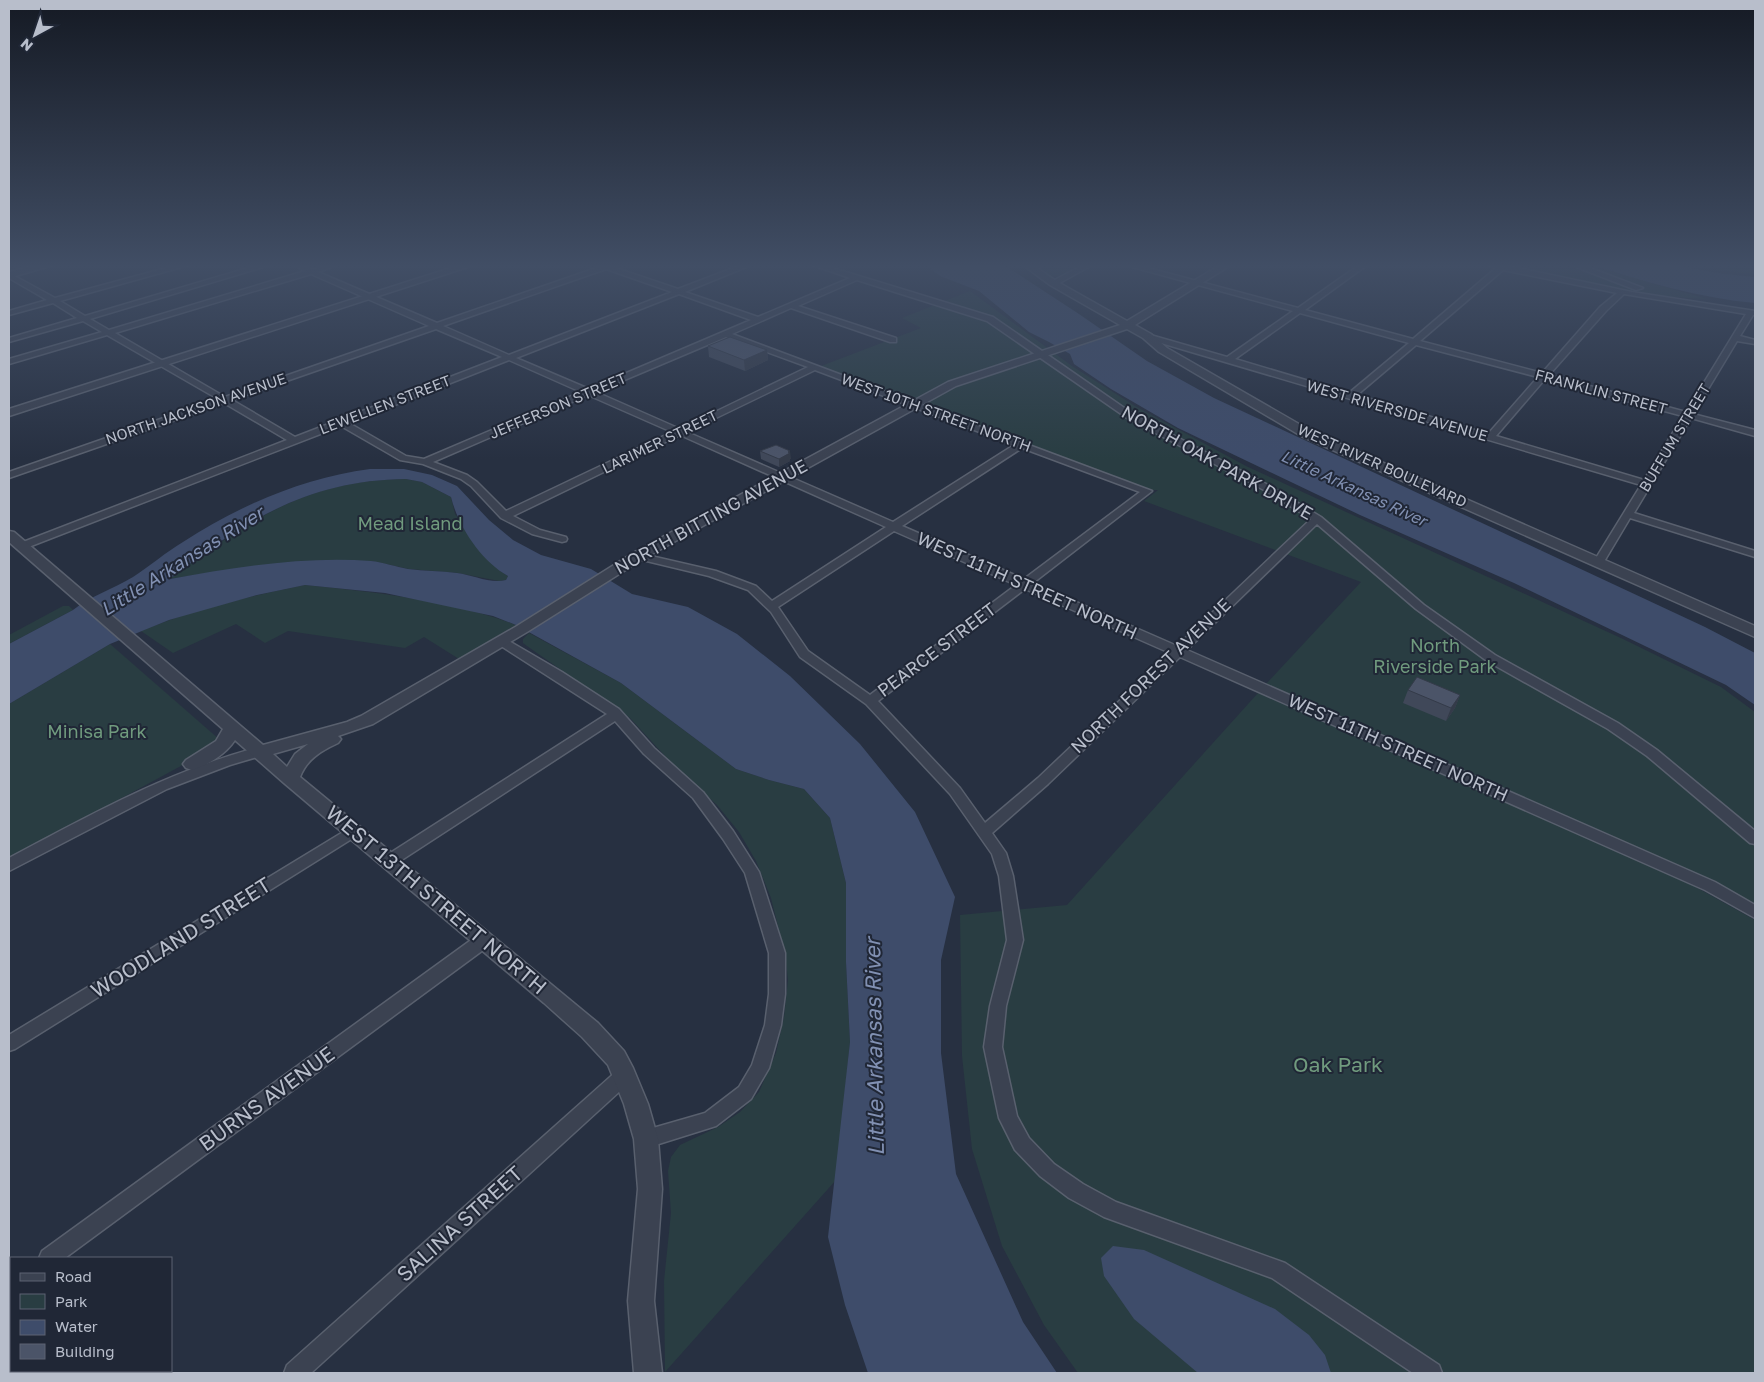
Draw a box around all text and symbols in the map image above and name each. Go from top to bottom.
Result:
north arrow [10,10,60,60]
text: N [17,35,36,55]
street label: FRANKLIN STREET [1533,365,1669,417]
street label: JEFFERSON STREET [486,368,629,442]
street label: NORTH JACKSON AVENUE [103,369,288,448]
street label: WEST 10TH STREET NORTH [839,369,1034,455]
street label: LEWELLEN STREET [316,371,453,437]
street label: WEST RIVERSIDE AVENUE [1305,376,1490,445]
street label: BUFFUM STREET [1635,380,1714,495]
street label: NORTH OAK PARK DRIVE [1118,400,1317,524]
street label: LARIMER STREET [599,405,720,477]
street label: WEST RIVER BOULEVARD [1295,420,1470,511]
water label: Little Arkansas River [1278,445,1432,532]
street label: NORTH BITTING AVENUE [610,454,811,578]
water label: Little Arkansas River [96,500,270,620]
park label: Mead Island [358,512,462,534]
street label: WEST 11TH STREET NORTH [914,527,1141,644]
street label: NORTH FOREST AVENUE [1066,593,1235,757]
street label: PEARCE STREET [873,597,1000,701]
park label: North Riverside Park [1373,634,1497,677]
street label: WEST 11TH STREET NORTH [1285,689,1512,806]
park label: Minisa Park [47,720,147,742]
street label: WEST 13TH STREET NORTH [321,799,552,999]
street label: WOODLAND STREET [86,871,275,1003]
water label: Little Arkansas River [858,935,889,1156]
street label: BURNS AVENUE [193,1040,339,1156]
park label: Oak Park [1293,1051,1383,1077]
street label: SALINA STREET [391,1160,528,1287]
legend [10,1257,172,1372]
text: Road [55,1267,92,1285]
text: Park [55,1292,88,1310]
text: Water [55,1317,98,1335]
text: Building [55,1342,115,1360]

